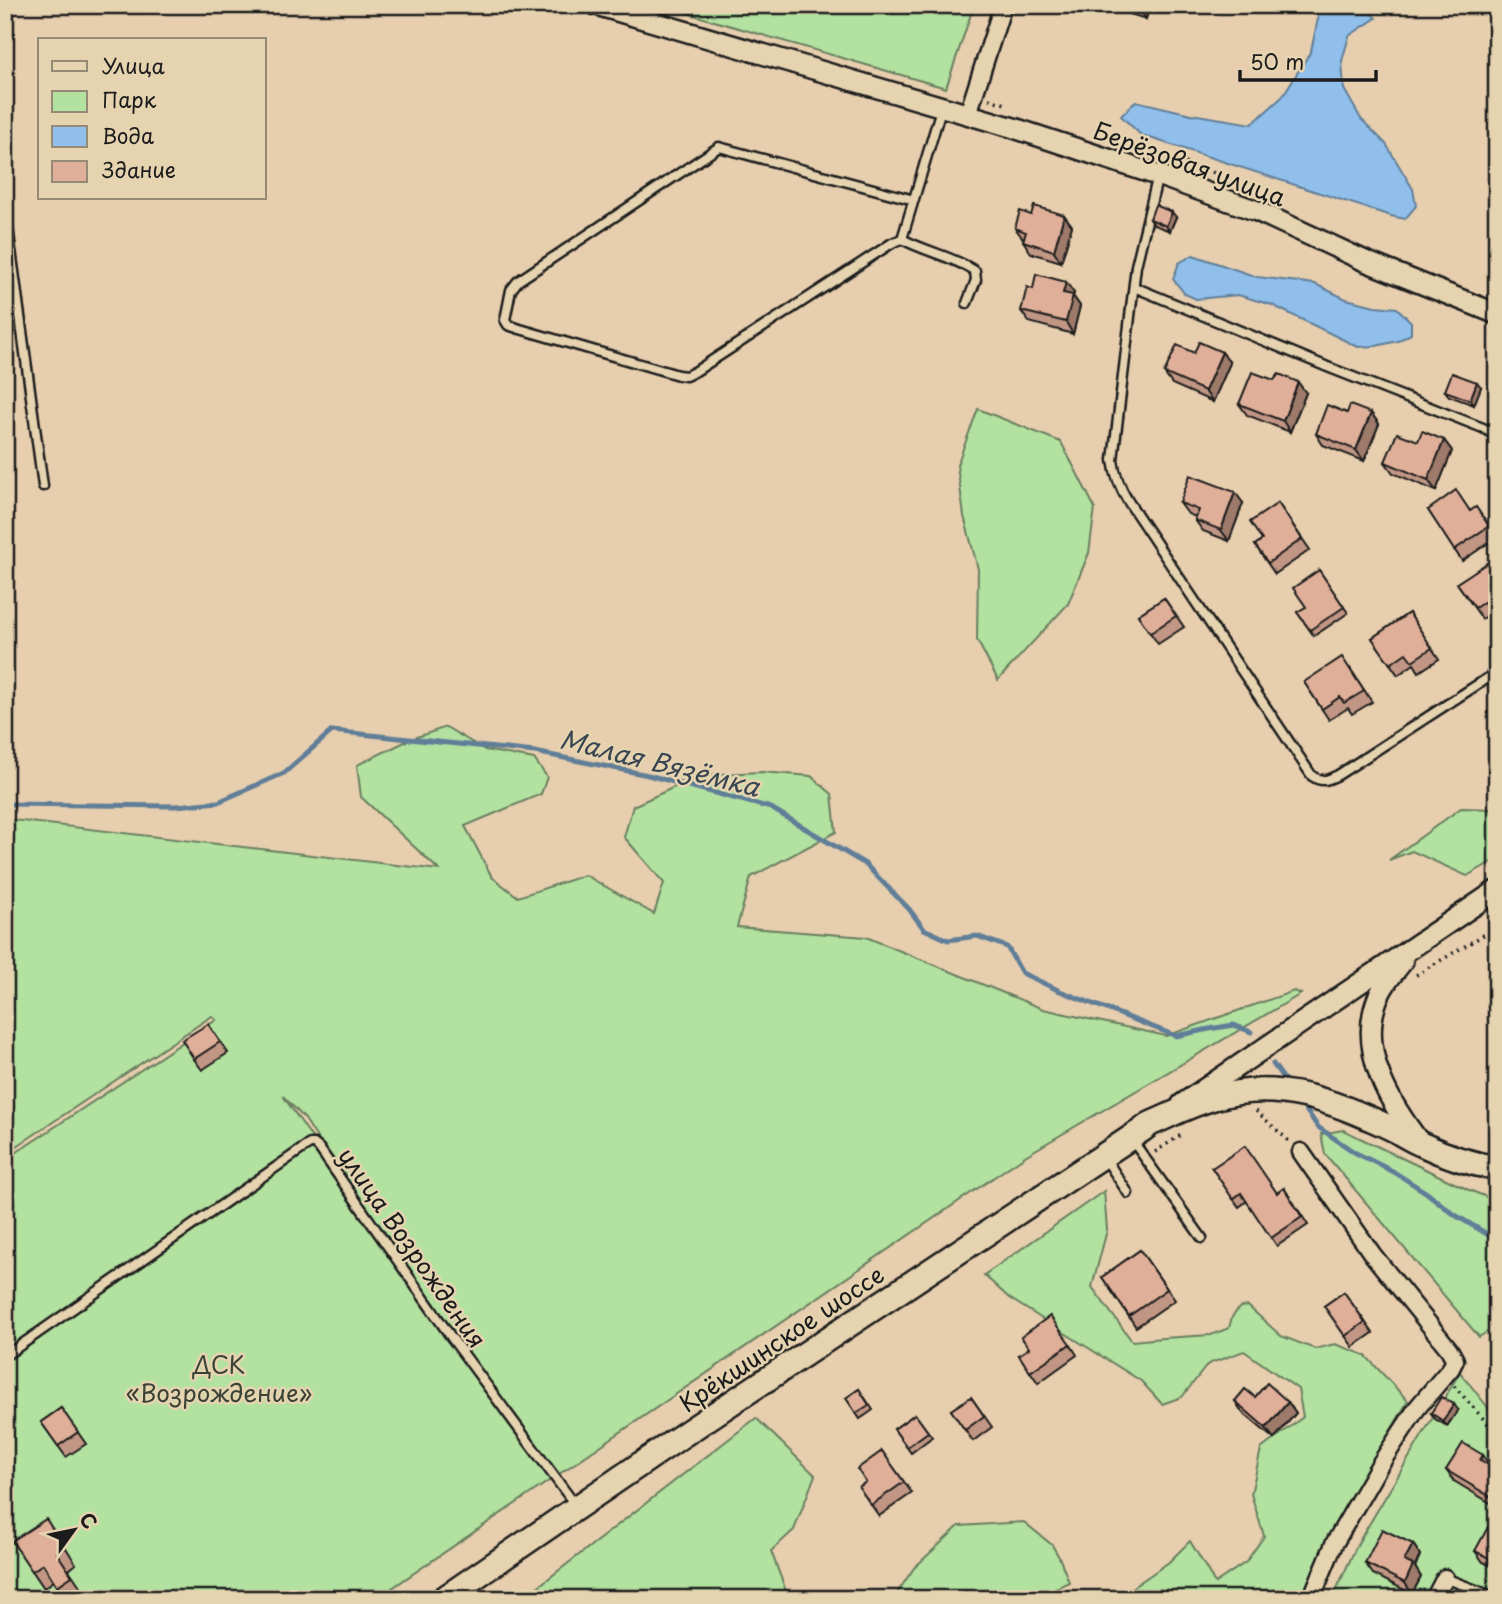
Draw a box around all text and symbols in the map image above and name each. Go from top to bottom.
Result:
legend [38,38,266,200]
scale bar [1240,38,1376,82]
text: 50 m [1250,45,1304,77]
text: Улица [102,49,165,81]
text: Парк [102,83,157,115]
street label: Берёзовая улица [1089,112,1291,214]
text: Вода [102,119,154,151]
text: Здание [102,153,176,185]
water label: Малая Вязёмка [556,718,765,806]
street label: улица Возрождения [330,1139,496,1355]
street label: Крёкшинское шоссе [671,1256,891,1420]
park label: ДСК «Возрождение» [126,1346,312,1410]
north arrow [38,1496,108,1566]
text: С [73,1507,105,1534]

